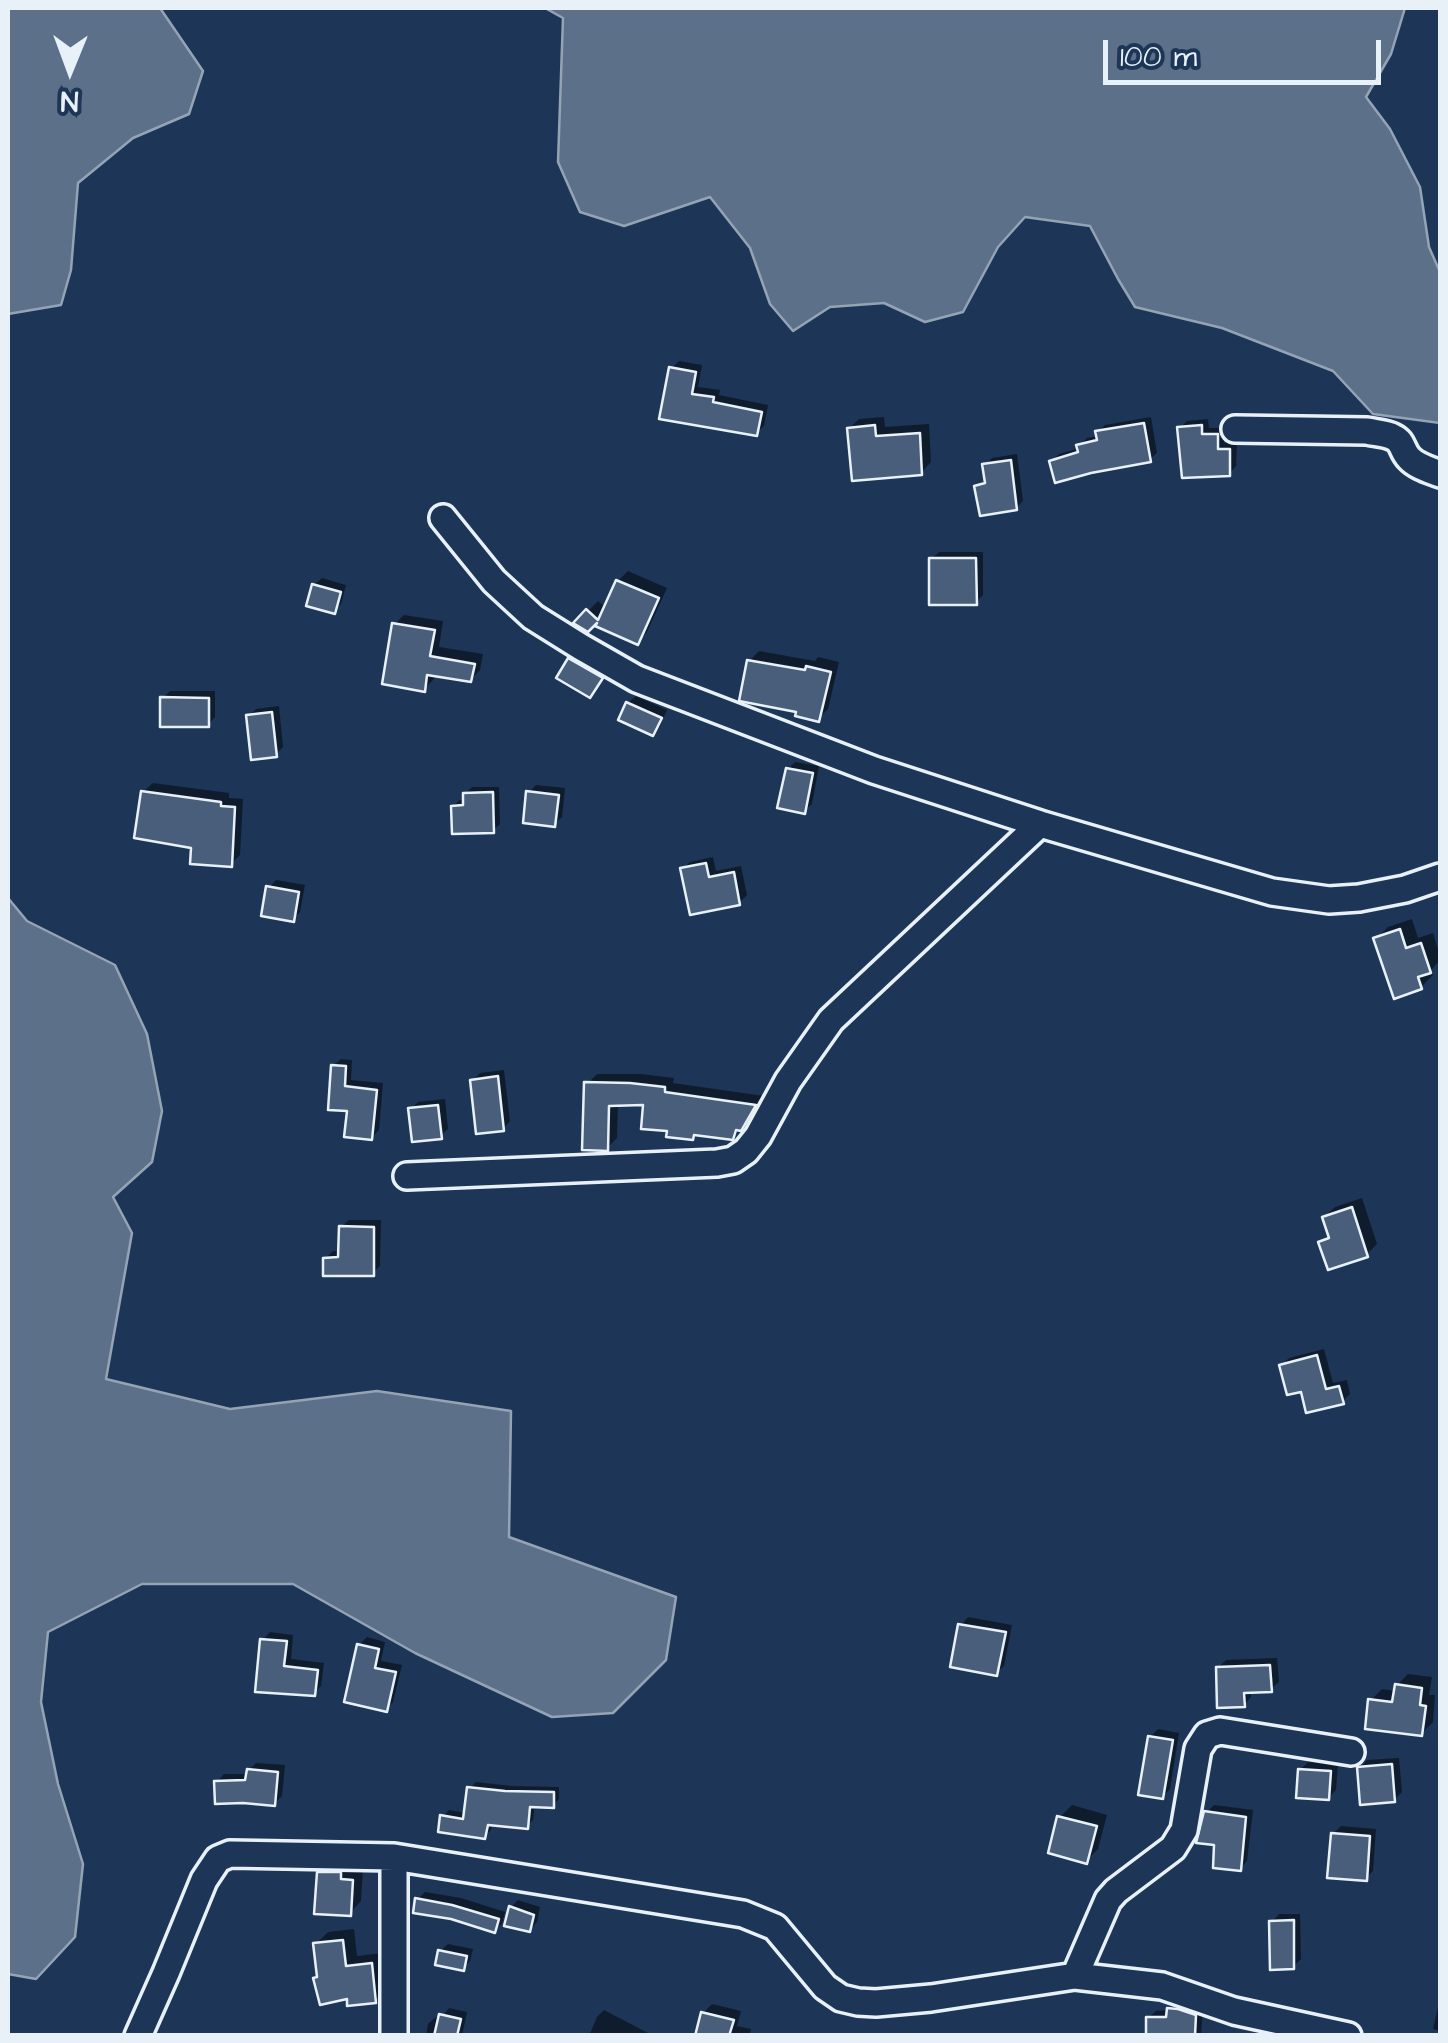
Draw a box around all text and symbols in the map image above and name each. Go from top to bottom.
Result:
north arrow [20,20,120,120]
scale bar [1108,20,1386,82]
text: 100 m [1120,36,1197,78]
text: N [60,81,79,120]

